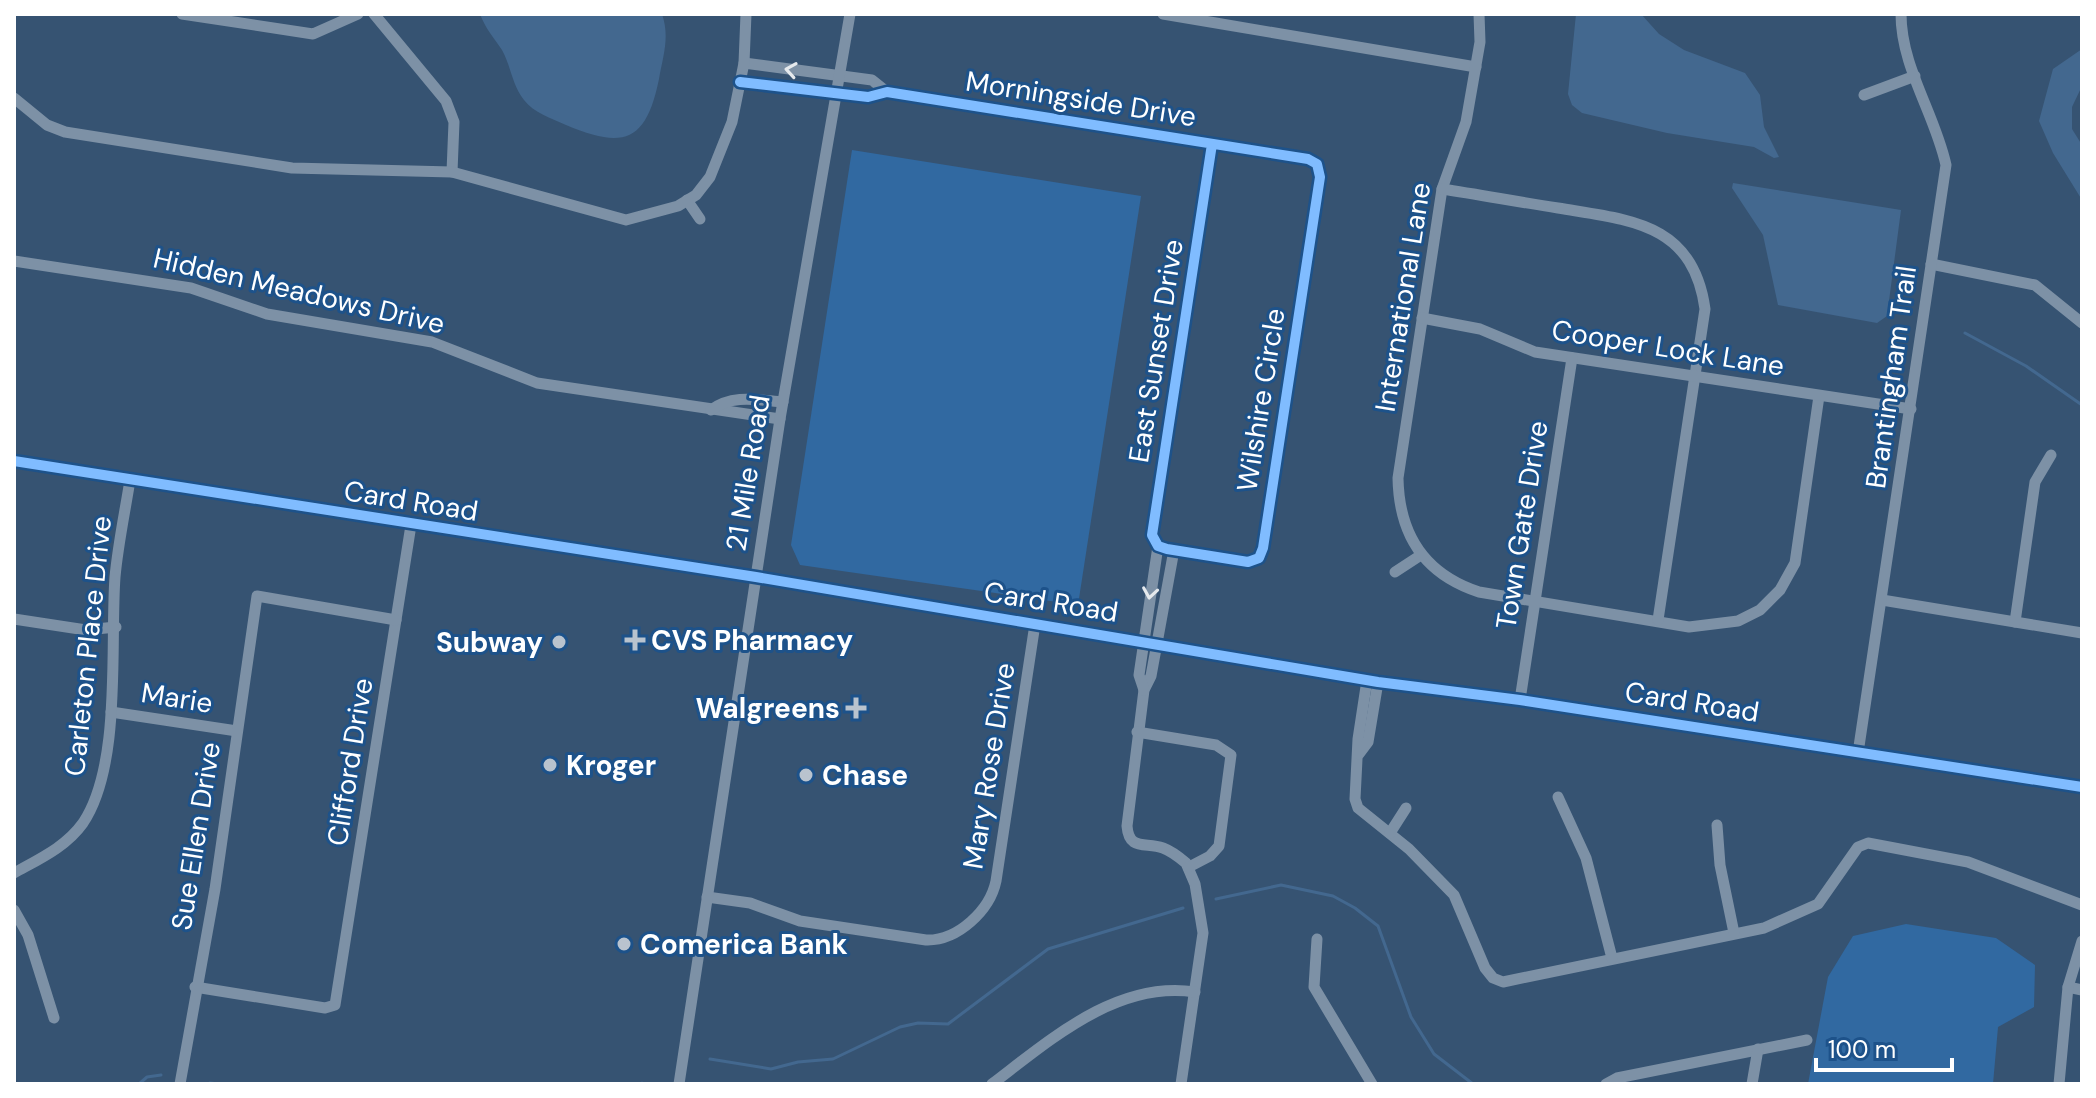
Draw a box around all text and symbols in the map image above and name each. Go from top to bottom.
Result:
one-way arrow [785,62,798,79]
street label: Morningside Drive [963,63,1199,135]
street label: International Lane [1367,180,1439,414]
street label: East Sunset Drive [1120,237,1192,465]
street label: Hidden Meadows Drive [150,239,448,343]
street label: Brantingham Trail [1857,263,1925,491]
street label: Wilshire Circle [1228,306,1294,494]
street label: Cooper Lock Lane [1549,311,1787,385]
street label: 21 Mile Road [717,392,779,554]
street label: Town Gate Drive [1487,418,1557,632]
street label: Card Road [341,472,481,530]
street label: Carleton Place Drive [56,514,120,778]
street label: Card Road [981,573,1121,631]
one-way arrow [1142,587,1159,600]
place label: CVS Pharmacy [651,622,853,659]
place label: Subway [436,624,543,661]
marker: CVS Pharmacy [626,631,644,649]
marker: Subway [550,633,568,651]
street label: Mary Rose Drive [954,660,1024,872]
street label: Card Road [1622,673,1762,731]
street label: Marie [139,674,215,722]
street label: Clifford Drive [318,676,382,848]
place label: Walgreens [695,690,840,727]
marker: Walgreens [847,699,865,717]
street label: Sue Ellen Drive [163,739,229,933]
place label: Kroger [566,747,656,784]
marker: Kroger [541,756,559,774]
place label: Chase [822,757,908,794]
marker: Chase [797,766,815,784]
place label: Comerica Bank [640,926,848,963]
marker: Comerica Bank [615,935,633,953]
scale bar [1816,1022,1952,1072]
text: 100 m [1828,1034,1896,1065]

